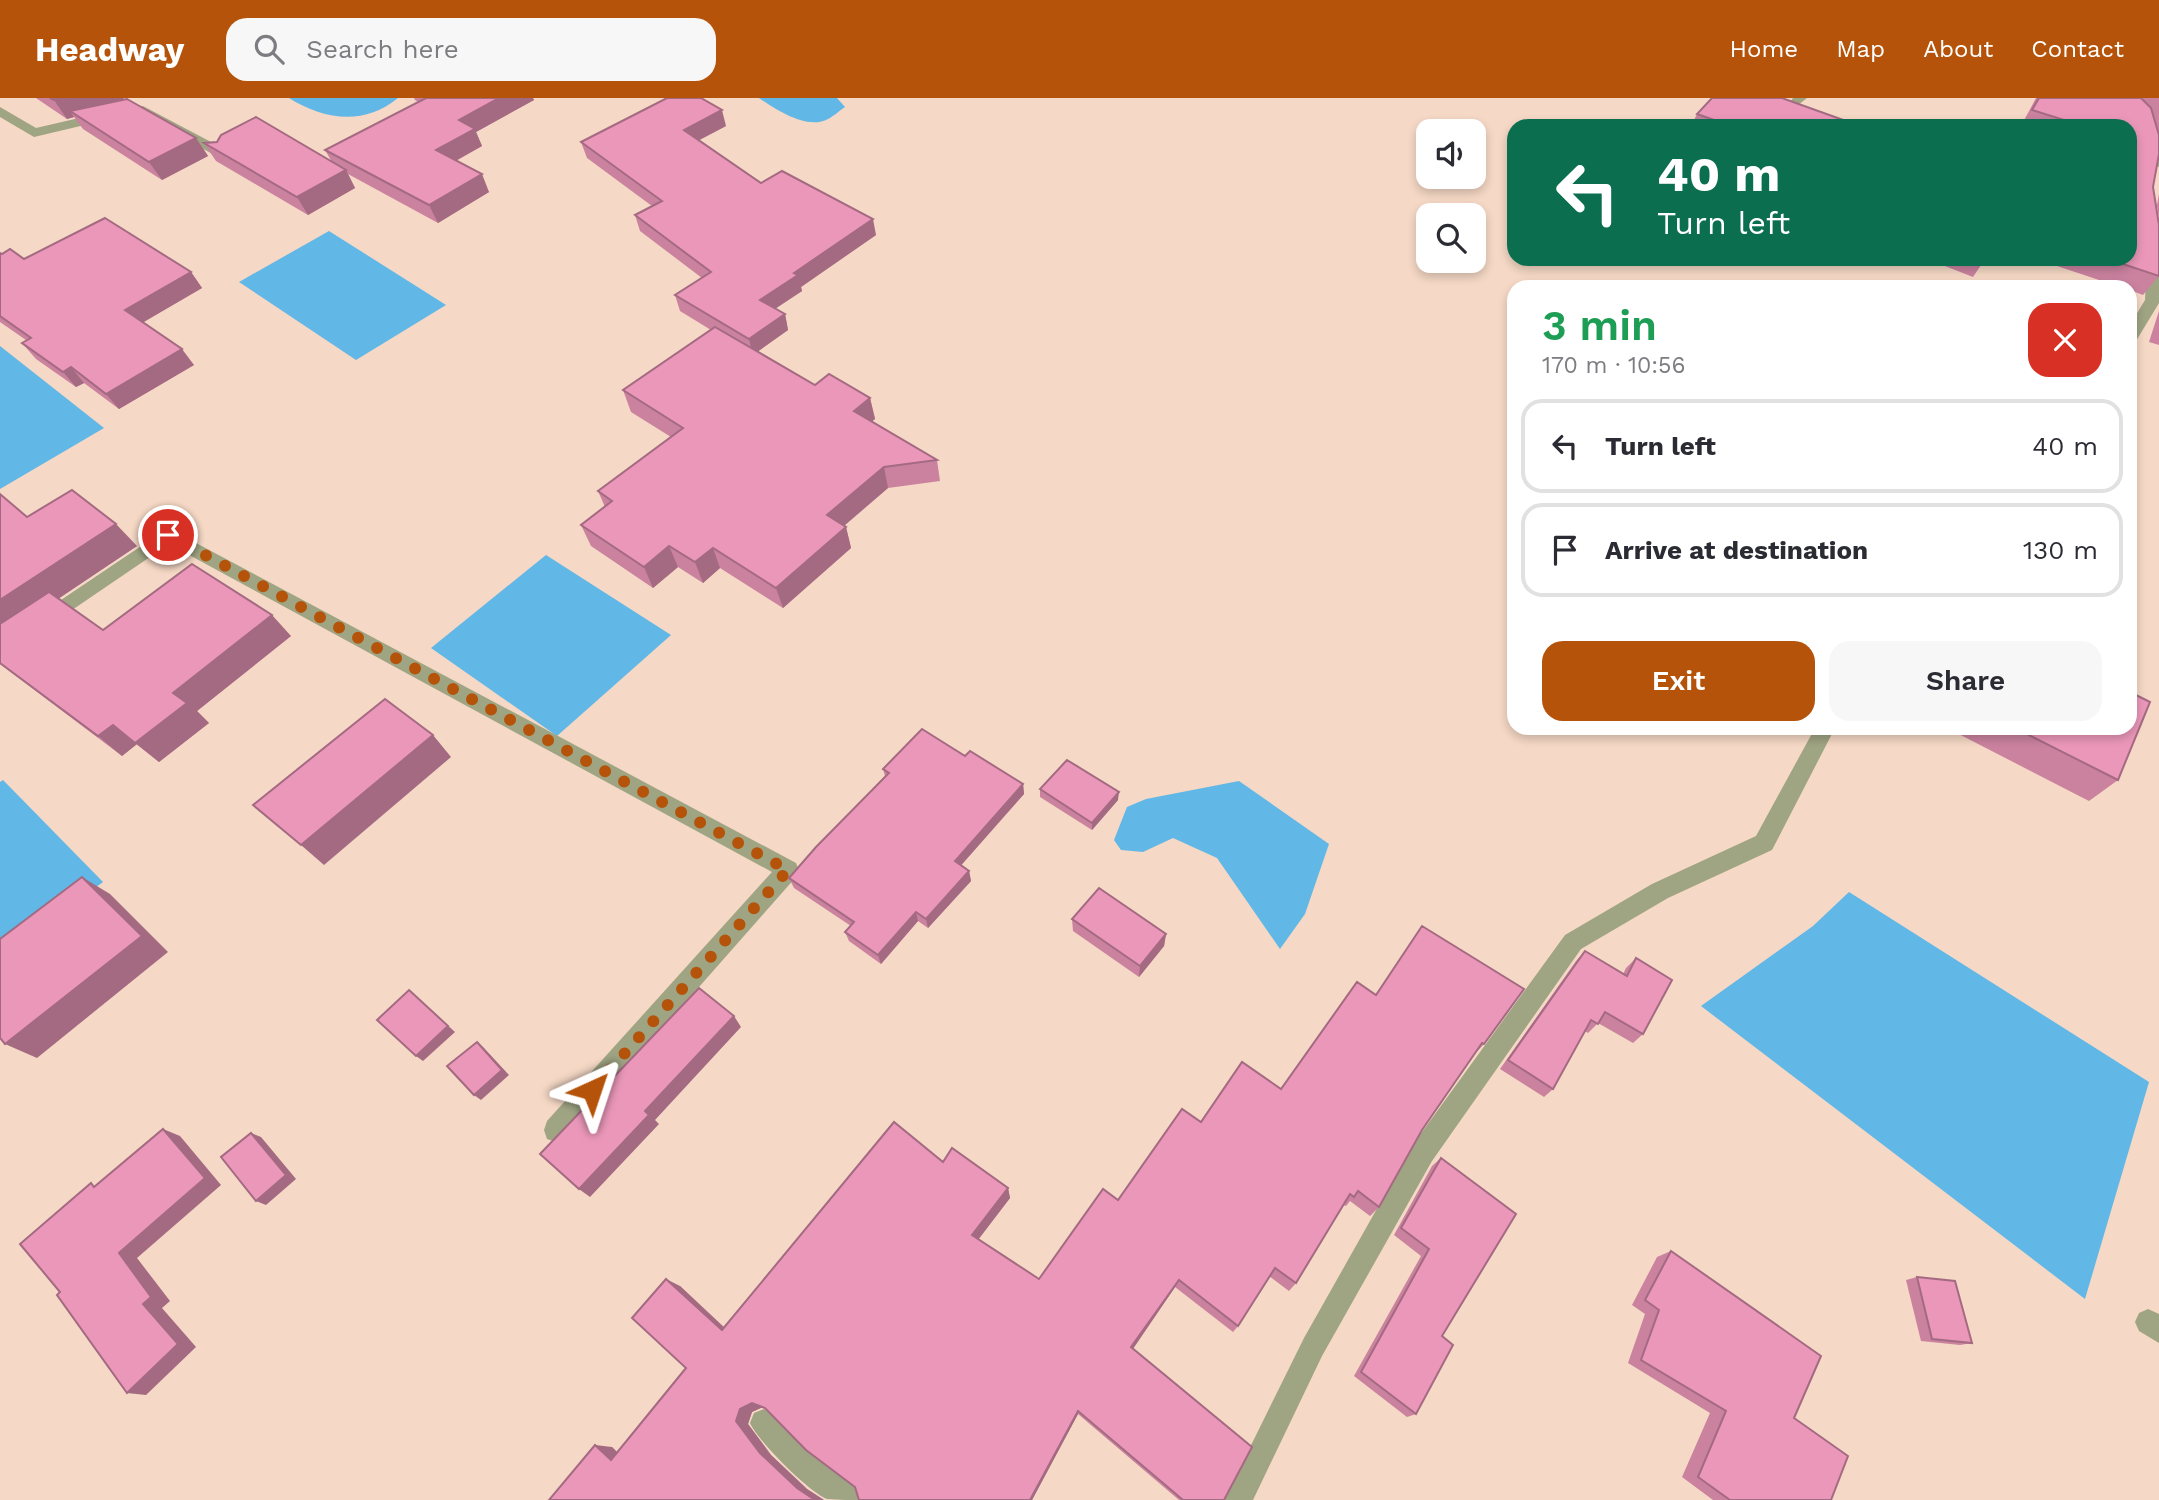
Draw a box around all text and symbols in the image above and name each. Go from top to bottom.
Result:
search box [226,18,716,81]
text: Headway [35,30,184,69]
icon: search [250,30,288,68]
text: Search here [306,34,459,64]
text: Home [1730,35,1798,63]
text: Map [1836,35,1885,63]
text: About [1923,35,1993,63]
text: Contact [2031,35,2124,63]
map controls [1416,119,1486,273]
button: sound [1416,119,1486,189]
text: 40 m [1657,145,1780,203]
icon: left [1542,147,1633,238]
button: search [1416,203,1486,273]
text: Turn left [1657,204,1790,242]
text: 3 min [1542,301,1657,350]
button: close [2028,303,2102,377]
text: 170 m · 10:56 [1542,352,1685,379]
icon: left [1546,427,1584,465]
text: Turn left [1605,431,1716,461]
text: 40 m [2032,431,2098,461]
pin [138,505,198,565]
icon: arrive [149,516,187,554]
icon: arrive [1546,531,1584,569]
text: Arrive at destination [1605,535,1868,565]
text: 130 m [2023,535,2098,565]
button: Exit [1542,641,1815,721]
button: Share [1829,641,2102,721]
position arrow [555,1053,629,1127]

